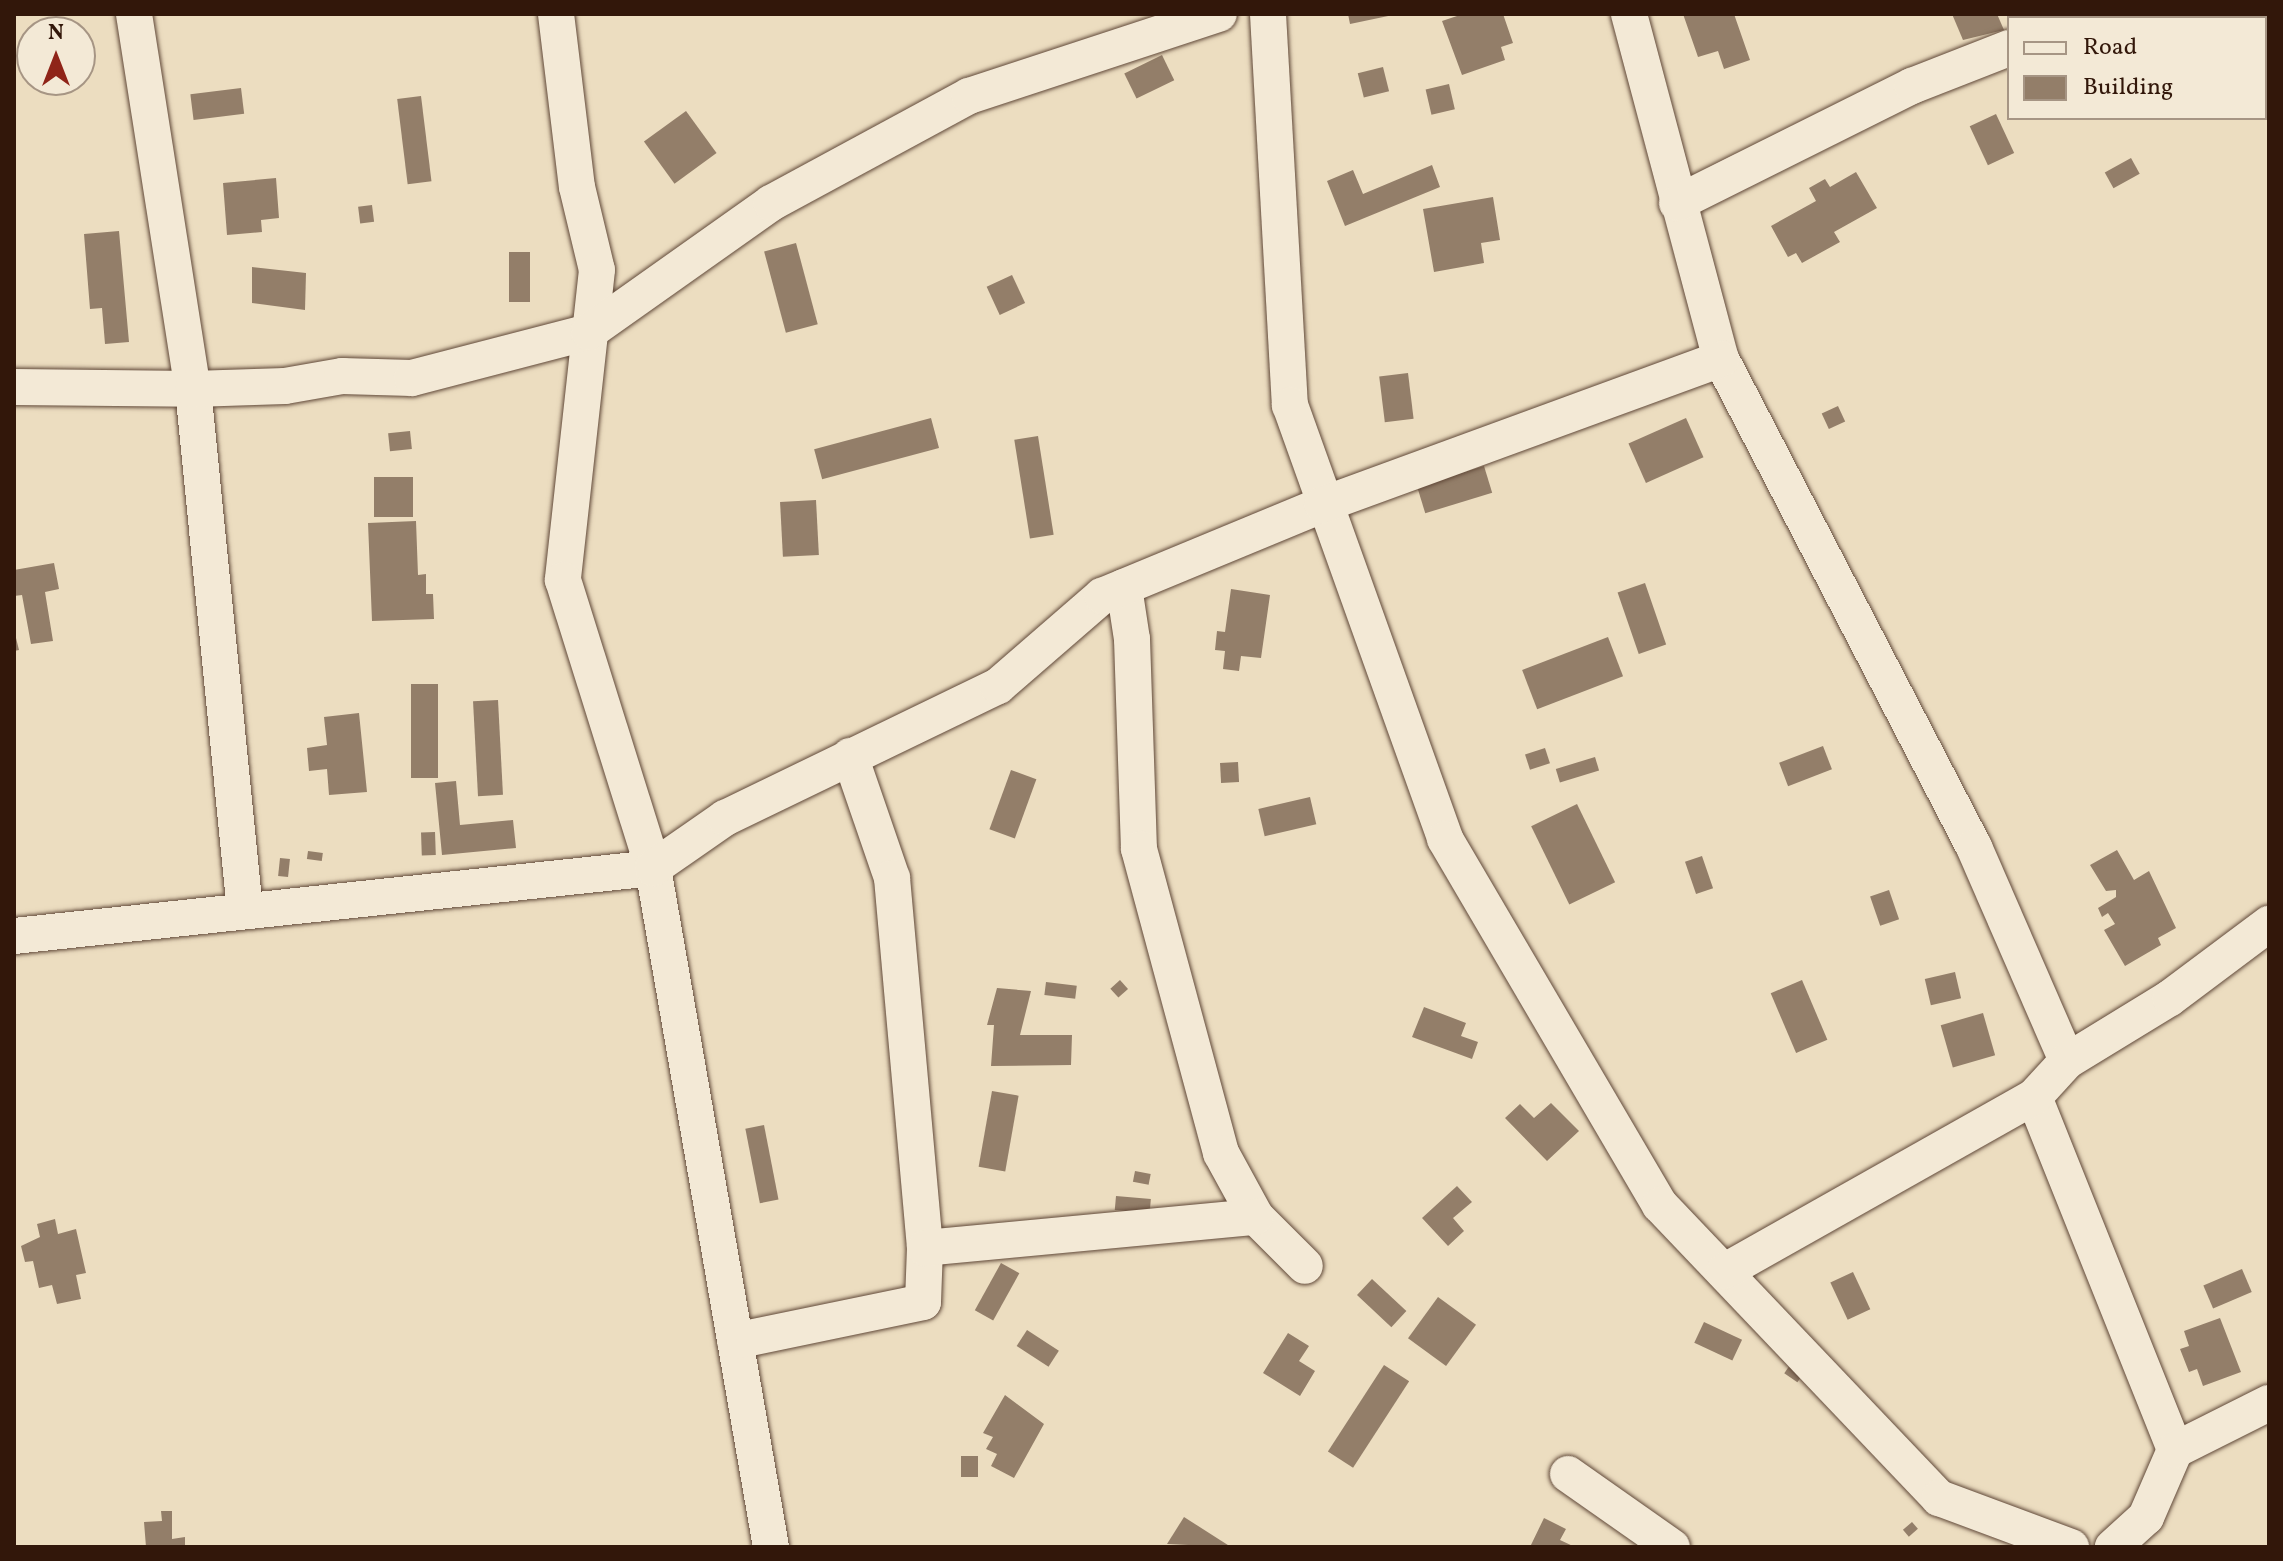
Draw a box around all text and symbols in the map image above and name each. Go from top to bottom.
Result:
north arrow [16,16,96,96]
legend [2007,16,2267,120]
text: N [48,18,64,49]
text: Road [2083,31,2137,65]
text: Building [2083,71,2173,105]

